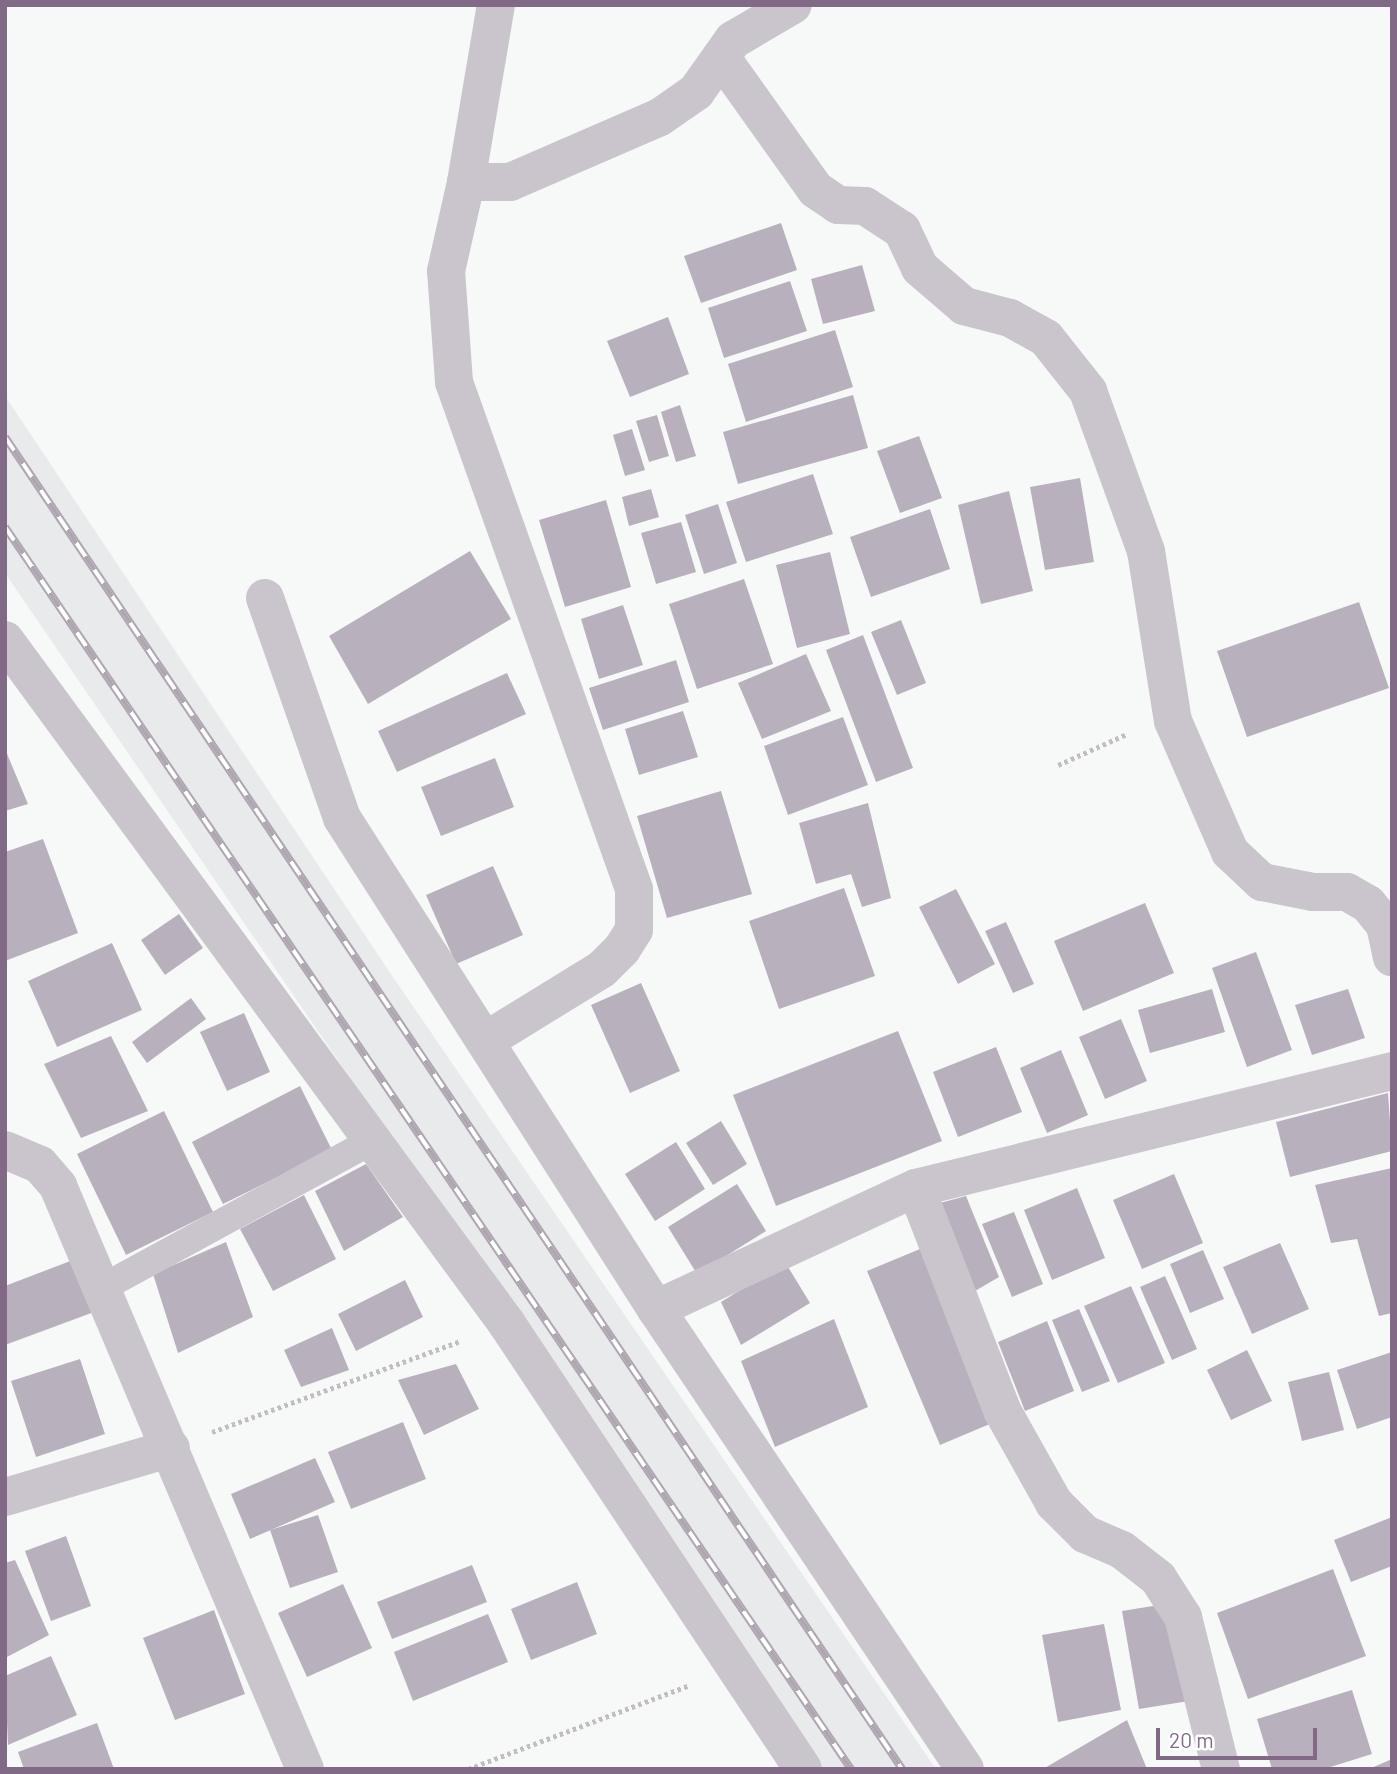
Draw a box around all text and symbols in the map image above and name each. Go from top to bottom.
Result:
scale bar [1159,1714,1320,1758]
text: 20 m [1169,1727,1214,1752]

